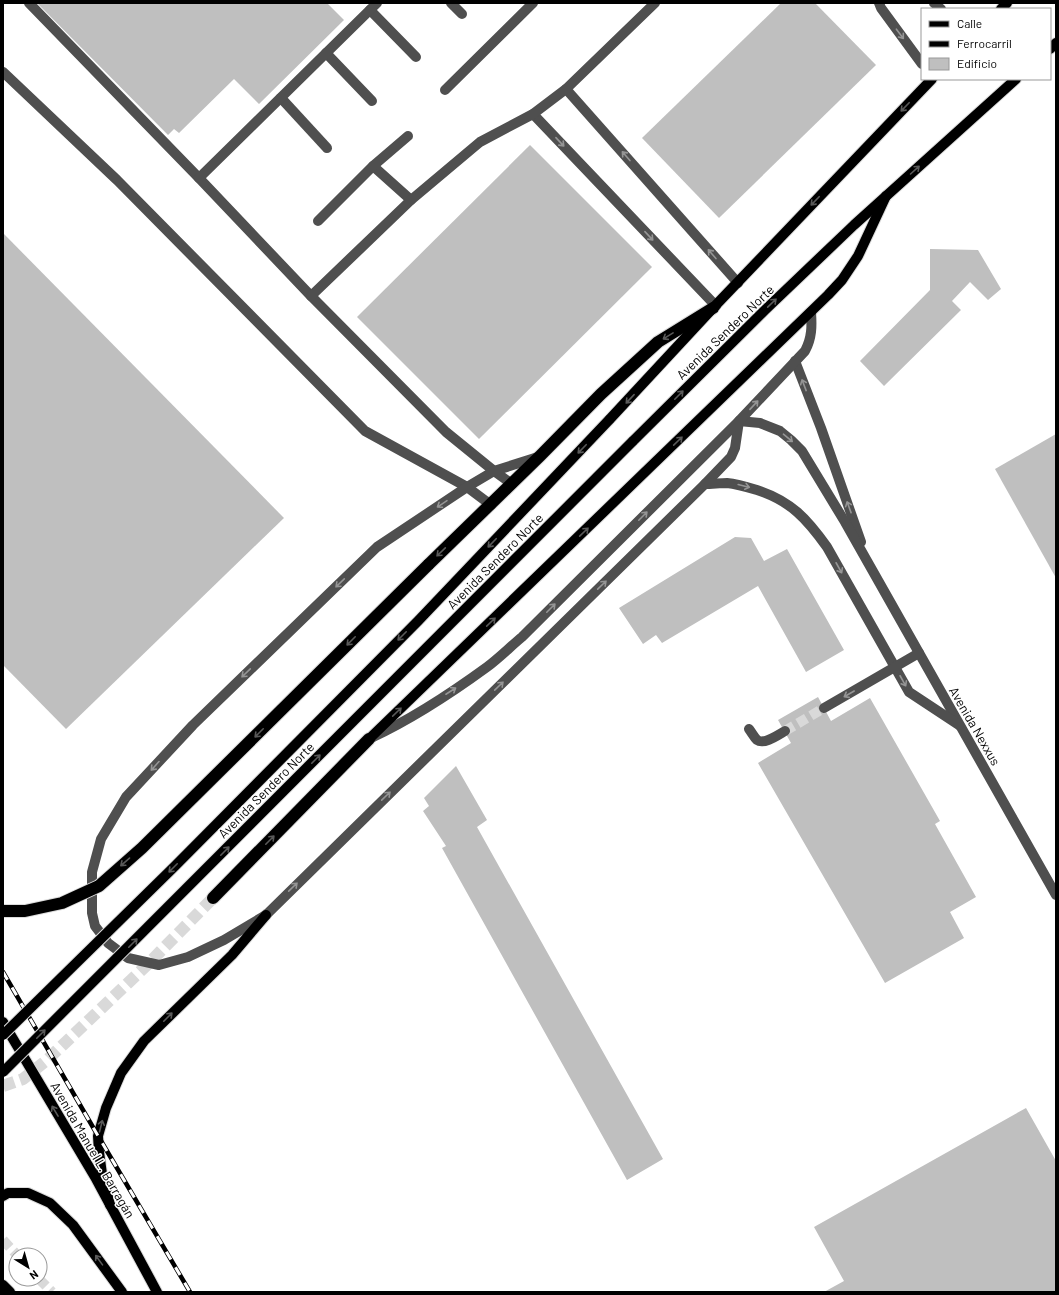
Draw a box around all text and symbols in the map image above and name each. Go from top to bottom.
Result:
legend [921,8,1051,80]
text: Calle [957,16,982,30]
one-way arrow [895,28,904,39]
text: Ferrocarril [957,36,1012,50]
text: Edificio [957,56,997,70]
one-way arrow [900,102,910,112]
one-way arrow [555,137,565,147]
one-way arrow [621,151,631,161]
one-way arrow [910,165,920,175]
one-way arrow [811,196,820,206]
one-way arrow [644,231,653,241]
one-way arrow [708,249,717,259]
street label: Avenida Sendero Norte [673,281,777,383]
one-way arrow [767,299,777,308]
one-way arrow [663,332,674,340]
one-way arrow [800,379,808,391]
one-way arrow [674,390,684,400]
one-way arrow [626,393,635,403]
one-way arrow [750,400,759,410]
one-way arrow [783,433,793,442]
one-way arrow [673,436,683,446]
one-way arrow [577,444,587,454]
one-way arrow [737,483,750,491]
one-way arrow [437,499,448,508]
one-way arrow [844,502,852,514]
street label: Avenida Sendero Norte [444,510,546,612]
one-way arrow [638,511,648,521]
one-way arrow [579,527,589,537]
one-way arrow [488,538,497,548]
one-way arrow [436,547,446,557]
one-way arrow [836,562,843,574]
one-way arrow [335,578,345,588]
one-way arrow [597,580,607,590]
one-way arrow [546,603,556,613]
one-way arrow [486,617,496,627]
one-way arrow [397,631,407,641]
one-way arrow [346,636,356,646]
one-way arrow [241,668,251,678]
one-way arrow [899,675,907,687]
one-way arrow [494,681,504,691]
street label: Avenida Nexxus [946,684,1004,768]
one-way arrow [445,687,456,695]
one-way arrow [843,690,855,698]
one-way arrow [392,707,402,717]
one-way arrow [254,728,264,738]
street label: Avenida Sendero Norte [215,739,317,841]
one-way arrow [311,754,321,764]
one-way arrow [151,760,160,770]
one-way arrow [381,791,391,801]
one-way arrow [265,835,275,845]
one-way arrow [220,846,230,856]
one-way arrow [120,858,131,867]
one-way arrow [168,863,178,873]
one-way arrow [288,882,298,892]
one-way arrow [128,938,138,948]
one-way arrow [163,1012,173,1022]
one-way arrow [36,1029,45,1039]
street label: Avenida Manuel L. Barragán [47,1079,139,1221]
one-way arrow [51,1105,59,1117]
one-way arrow [98,1119,105,1132]
north arrow [8,1247,48,1287]
one-way arrow [95,1255,103,1266]
text: N [27,1268,41,1283]

